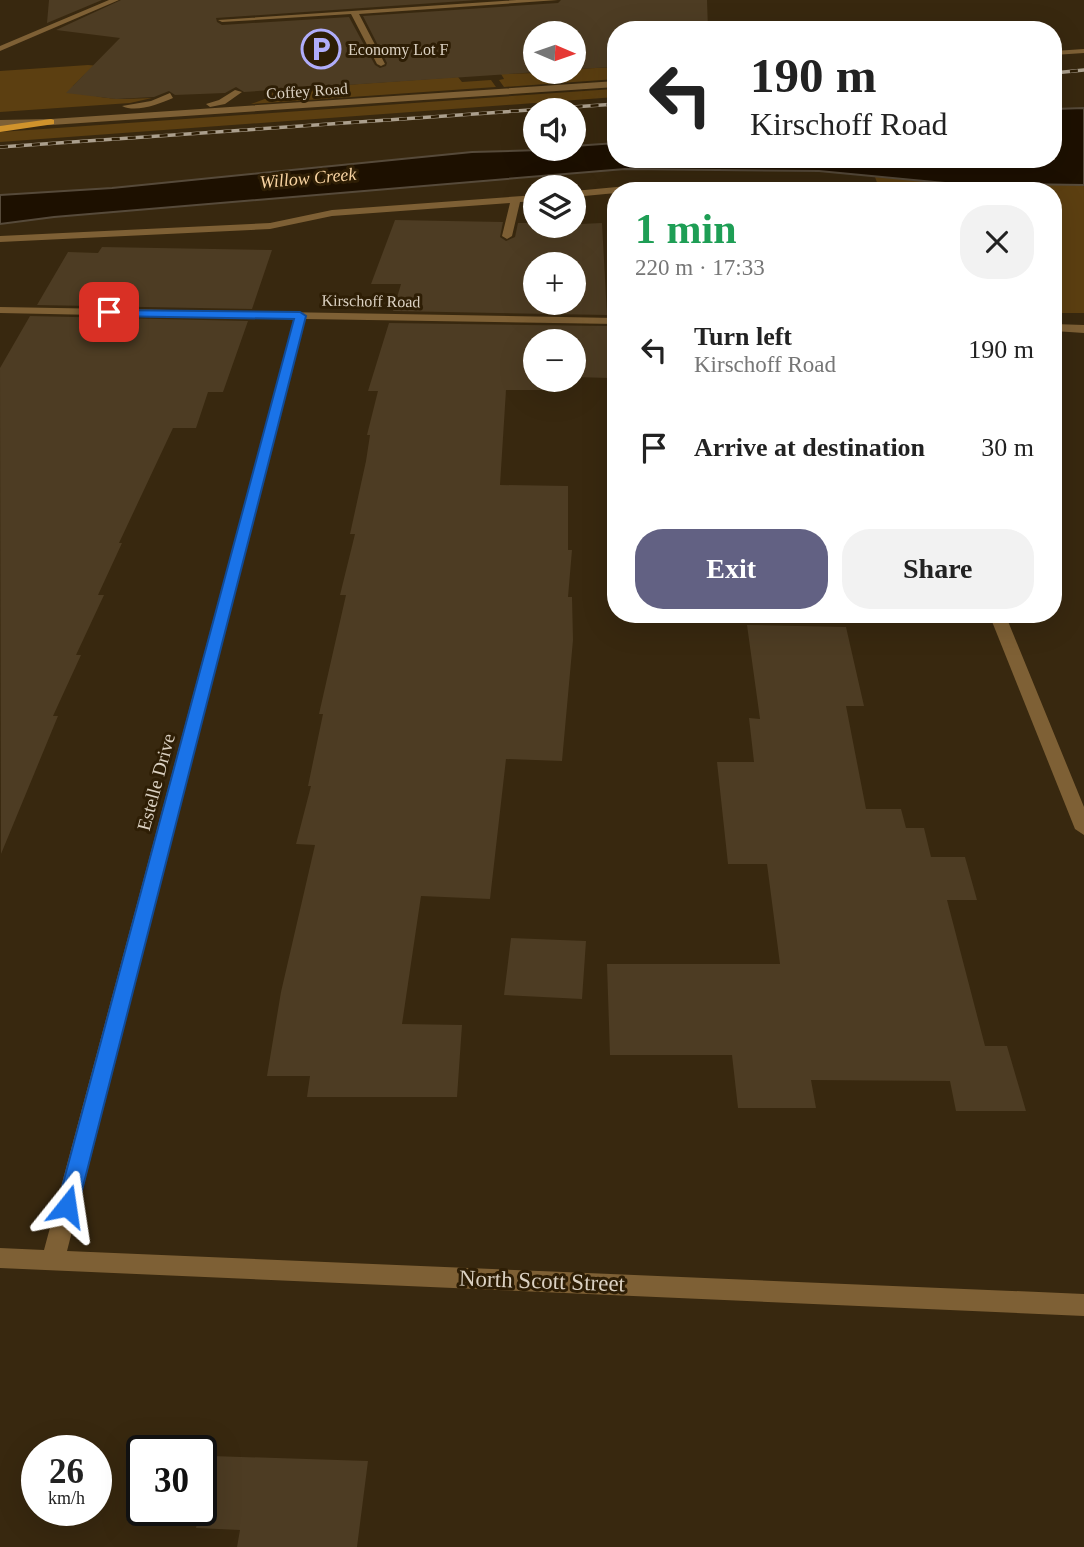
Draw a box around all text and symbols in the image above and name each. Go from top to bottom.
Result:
north arrow [523,21,586,84]
map controls [523,21,586,392]
parking icon: Economy Lot F [300,28,342,70]
place label: Economy Lot F [348,41,449,59]
text: 190 m [750,48,877,103]
icon: left [635,49,726,140]
street label: Coffey Road [266,80,349,103]
button: sound [523,98,586,161]
text: Kirschoff Road [750,106,948,142]
water label: Willow Creek [259,164,358,192]
button: layers [523,175,586,238]
button: close [960,205,1034,279]
text: 1 min [635,206,737,252]
button: + [523,252,586,315]
text: 220 m · 17:33 [635,255,765,280]
pin [79,282,139,342]
street label: Kirschoff Road [321,292,421,310]
icon: arrive [90,293,128,331]
text: Turn left [694,322,792,351]
button: − [523,329,586,392]
icon: left [635,331,673,369]
text: 190 m [968,335,1034,364]
text: Kirschoff Road [694,352,836,377]
icon: arrive [635,429,673,467]
text: Arrive at destination [694,433,925,462]
text: 30 m [981,433,1034,462]
button: Exit [635,529,828,609]
button: Share [842,529,1034,609]
street label: Estelle Drive [133,731,179,833]
position arrow [30,1169,104,1243]
street label: North Scott Street [459,1266,626,1296]
speed limit sign: 30 [126,1435,217,1526]
text: 26 [49,1452,84,1491]
text: km/h [48,1488,85,1508]

